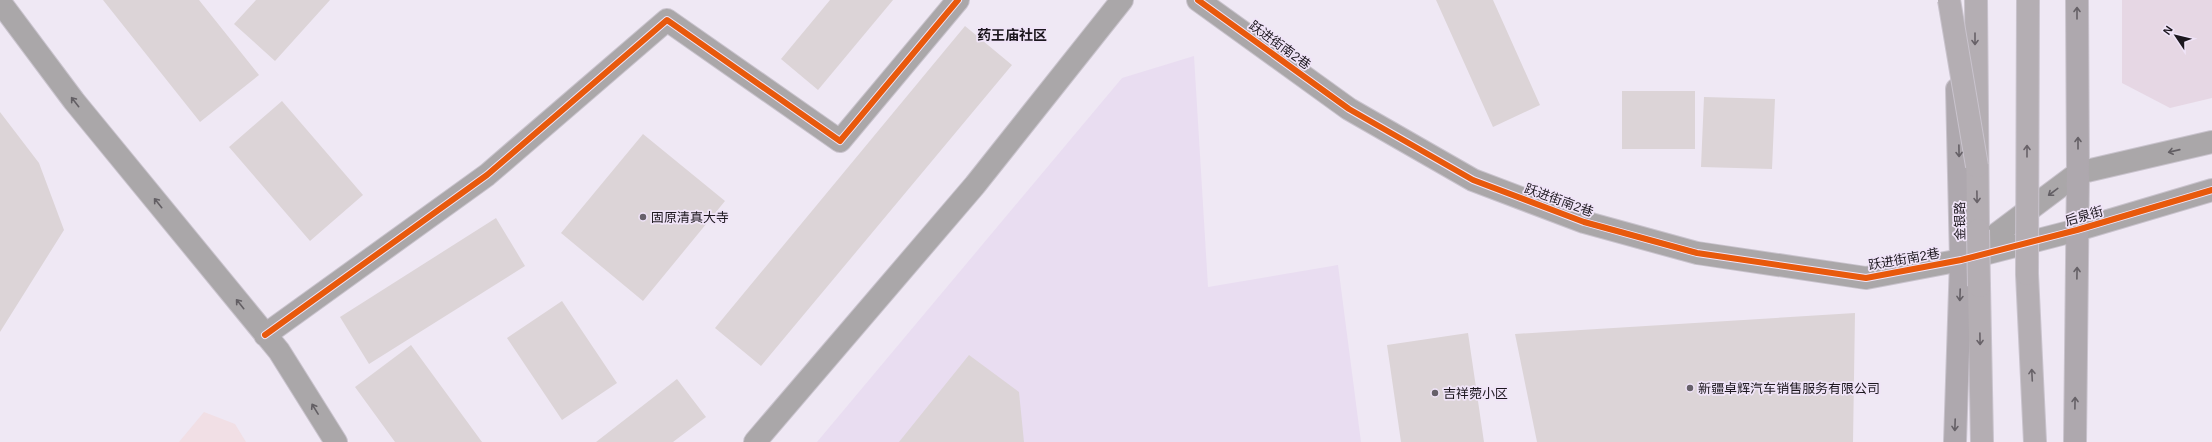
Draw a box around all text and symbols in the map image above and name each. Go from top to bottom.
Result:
one-way arrow [2074,7,2081,20]
north arrow [2156,16,2196,56]
street label: 跃进街南2巷 [1246,18,1314,72]
text: N [2161,24,2175,37]
district label: 药王庙社区 [977,27,1047,43]
one-way arrow [1971,32,1979,45]
one-way arrow [71,97,80,108]
one-way arrow [2074,137,2082,150]
one-way arrow [1955,144,1963,157]
one-way arrow [2023,145,2031,158]
one-way arrow [2168,147,2181,155]
street label: 跃进街南2巷 [1522,181,1596,219]
one-way arrow [2047,188,2058,196]
one-way arrow [1974,190,1981,203]
one-way arrow [153,197,162,208]
street label: 金银路 [1952,201,1968,241]
street label: 后泉街 [2063,203,2105,229]
place label: 固原清真大寺 [651,210,729,225]
marker: 固原清真大寺 [638,212,648,222]
street label: 跃进街南2巷 [1867,245,1941,273]
one-way arrow [2073,267,2081,280]
one-way arrow [1956,288,1964,301]
one-way arrow [235,298,244,309]
one-way arrow [1976,332,1984,345]
one-way arrow [2028,369,2036,382]
place label: 新疆卓辉汽车销售服务有限公司 [1698,381,1880,396]
marker: 新疆卓辉汽车销售服务有限公司 [1685,383,1695,393]
place label: 吉祥菀小区 [1443,386,1508,401]
marker: 吉祥菀小区 [1430,388,1440,398]
one-way arrow [2071,397,2079,410]
one-way arrow [311,403,319,415]
one-way arrow [1952,418,1959,431]

